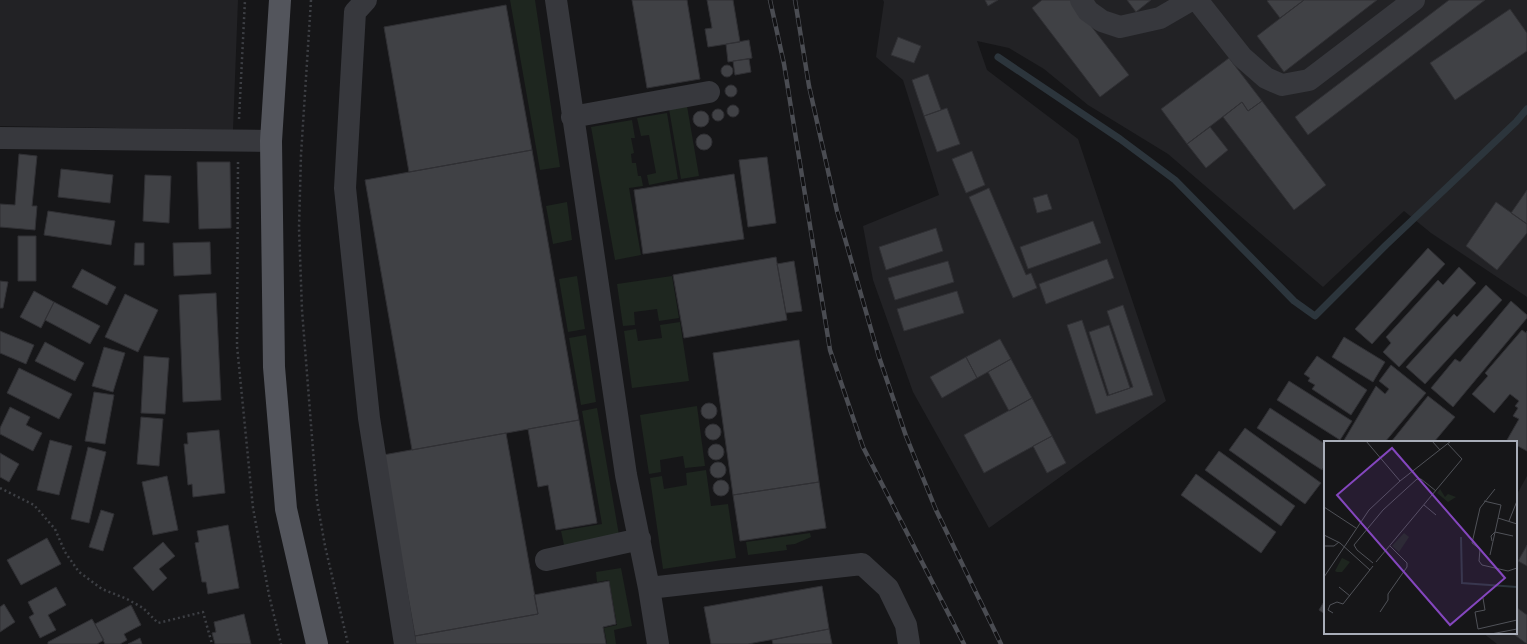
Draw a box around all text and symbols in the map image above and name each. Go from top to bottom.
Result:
inset map [1324,441,1517,634]

